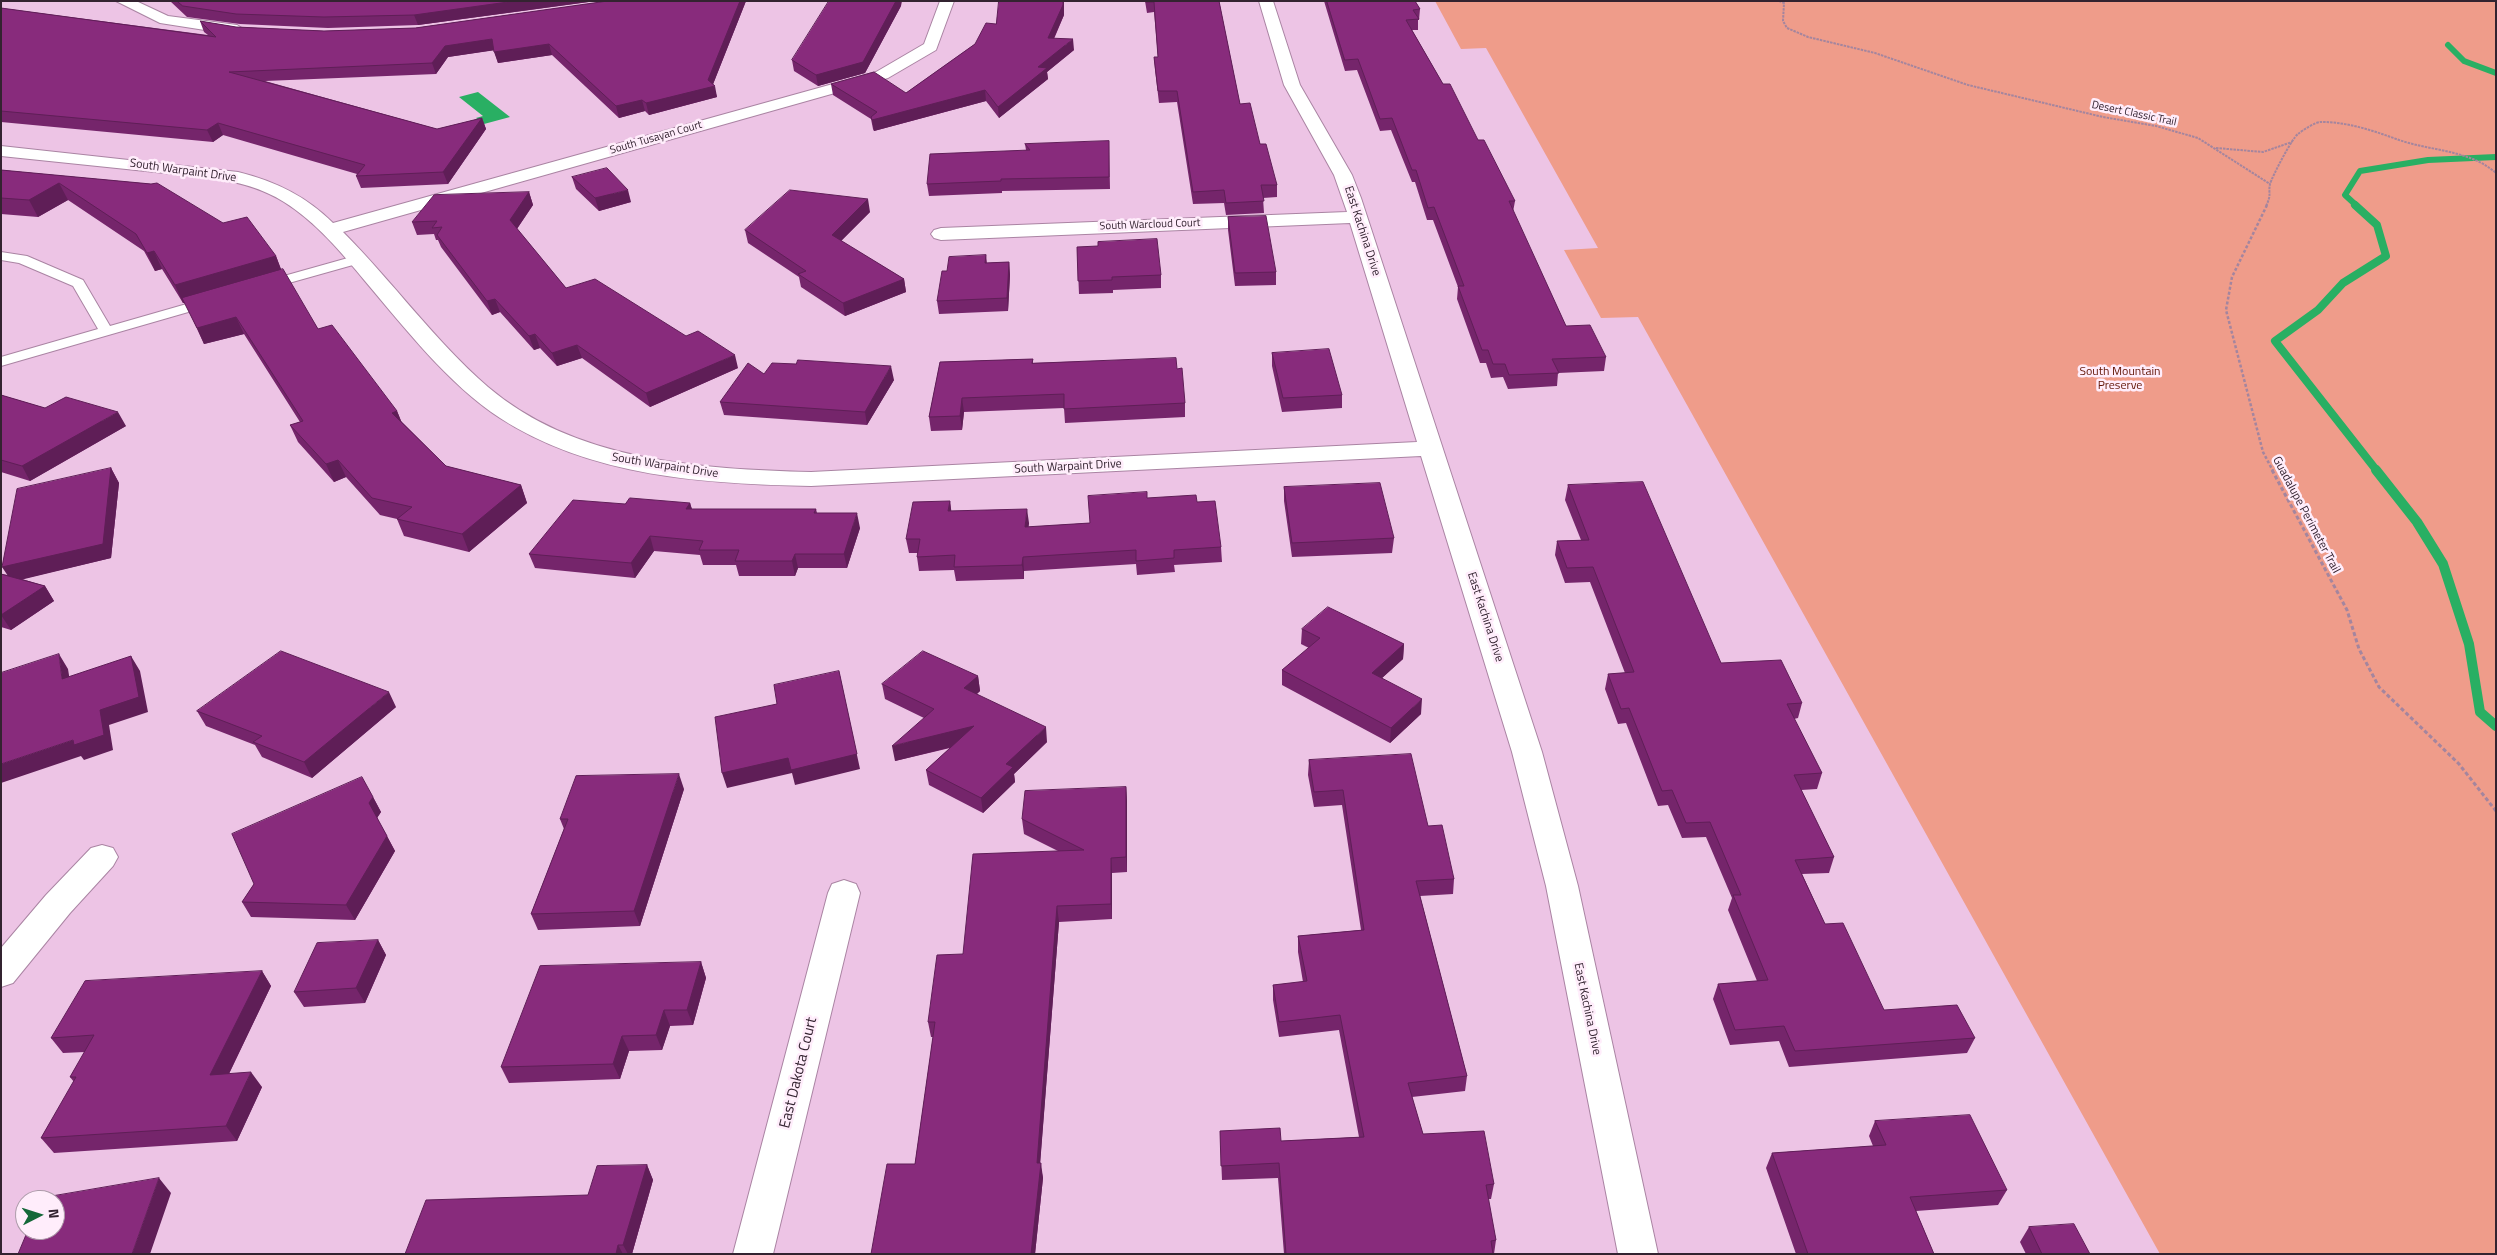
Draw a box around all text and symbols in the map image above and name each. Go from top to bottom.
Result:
street label: Desert Classic Trail [2090,99,2178,129]
street label: South Tusayan Court [608,119,704,157]
street label: South Warpaint Drive [129,156,237,186]
street label: East Kachina Drive [1341,184,1383,278]
street label: South Warcloud Court [1099,217,1201,233]
park label: South Mountain Preserve [2080,365,2160,393]
street label: South Warpaint Drive [611,450,719,482]
street label: Guadalupe Perimeter Trail [2269,454,2343,576]
street label: South Warpaint Drive [1014,457,1122,477]
street label: East Kachina Drive [1464,570,1506,664]
street label: East Kachina Drive [1570,962,1604,1056]
street label: East Dakota Court [776,1016,822,1130]
north arrow [15,1190,65,1240]
text: N [44,1208,65,1219]

